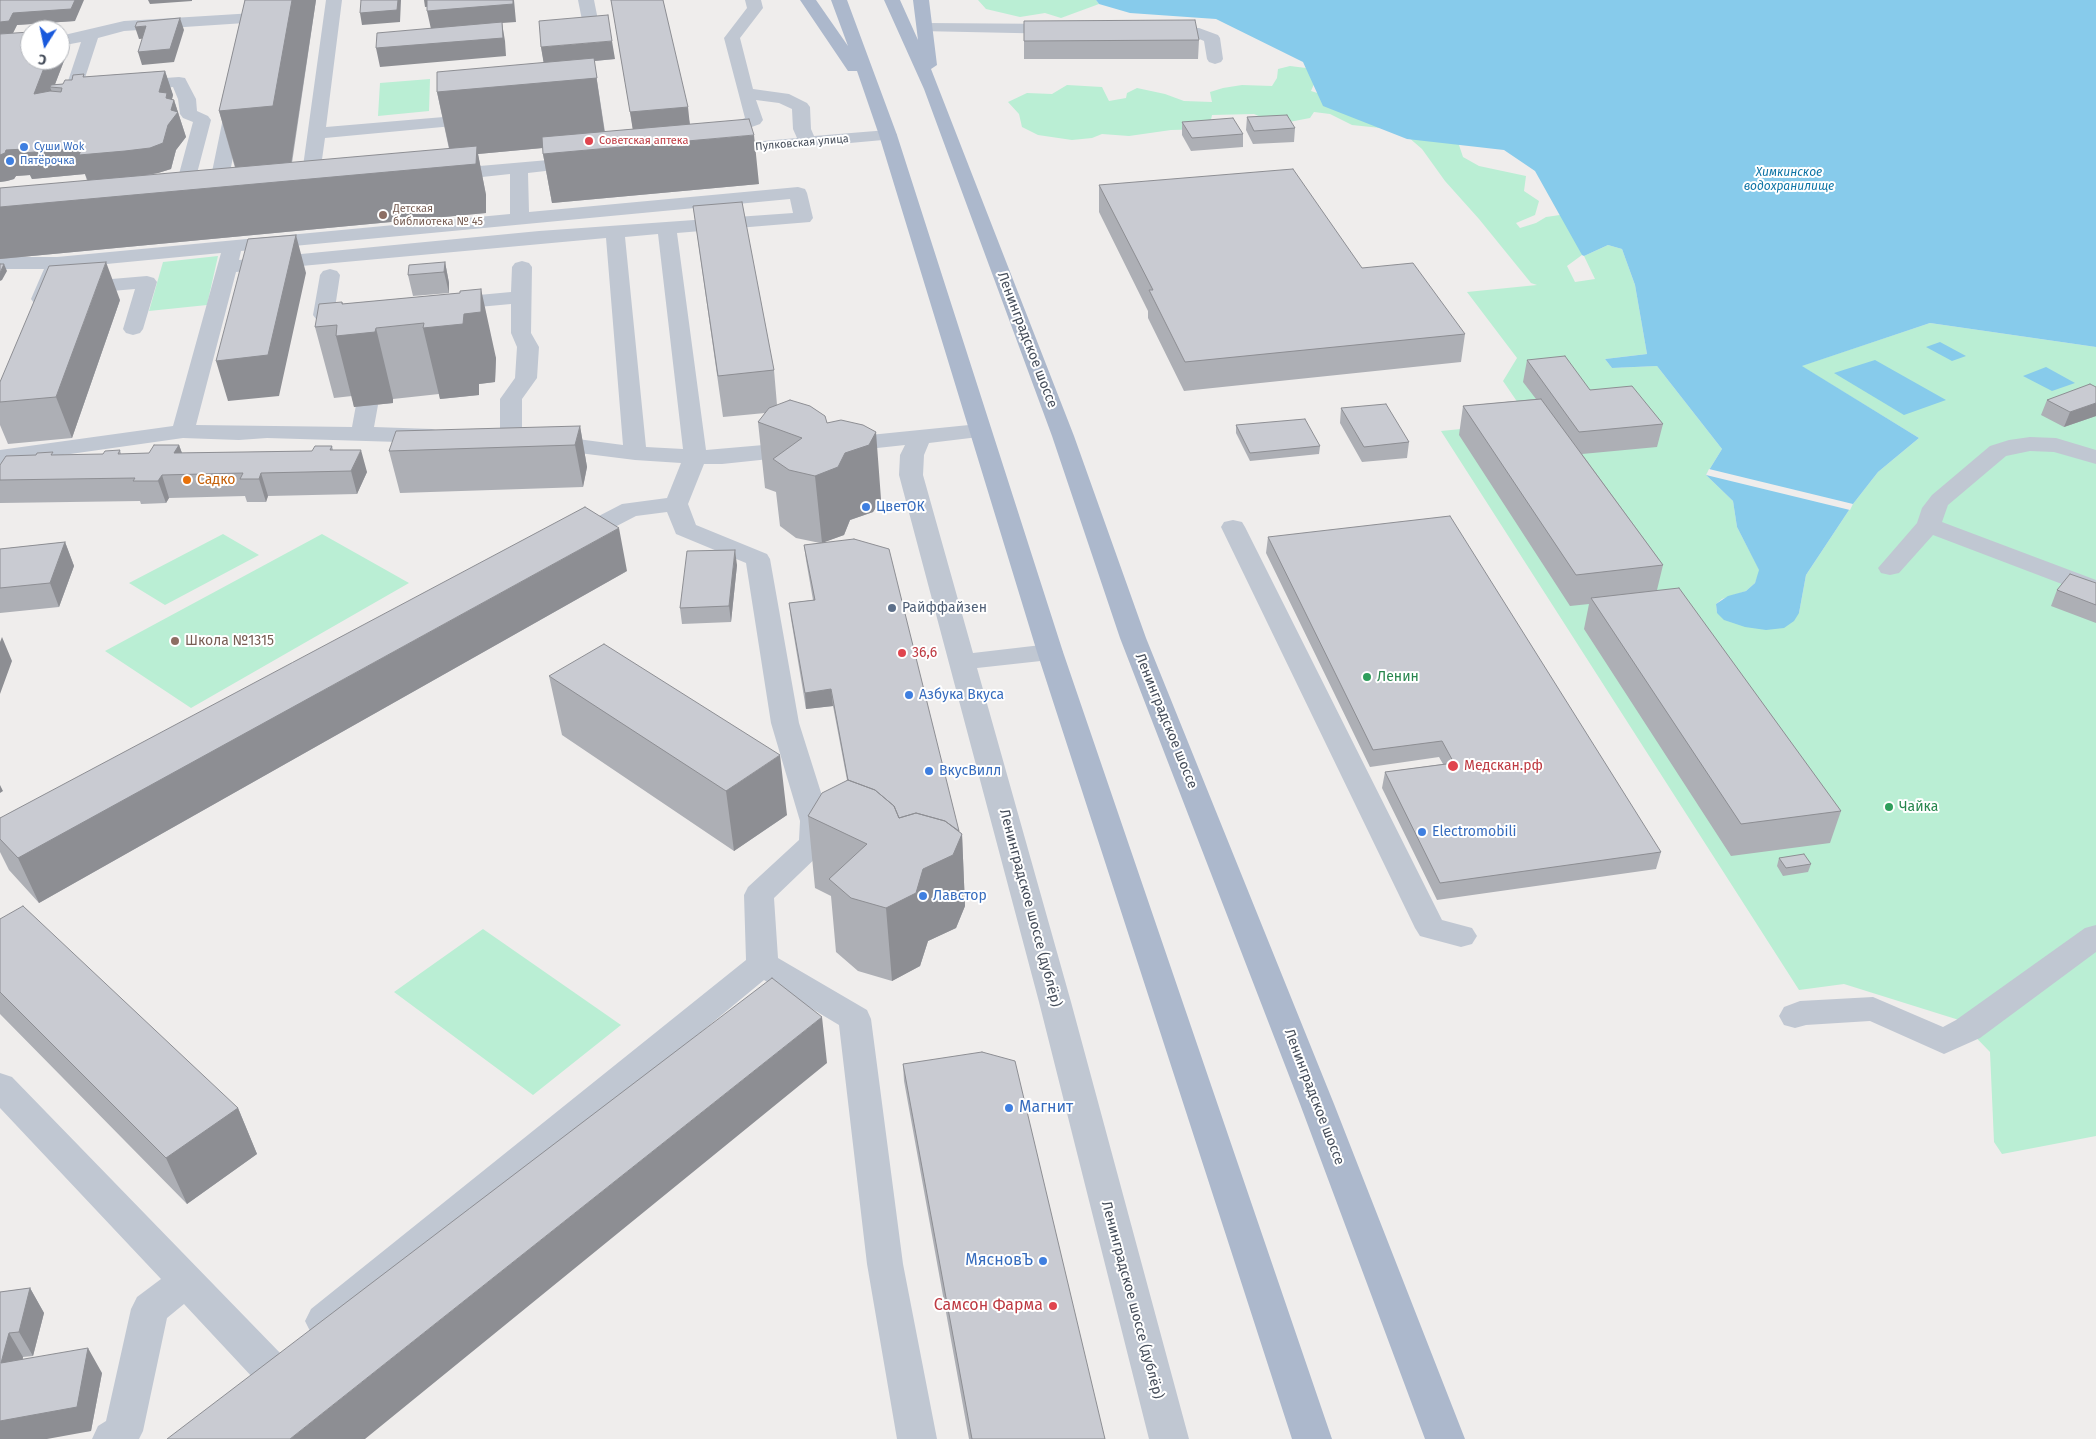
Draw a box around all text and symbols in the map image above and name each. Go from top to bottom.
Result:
north arrow [20,20,70,70]
text: С [37,50,48,68]
street label: Пулковская улица [755,132,849,154]
place label: Советская аптека [599,134,688,148]
marker: Советская аптека [583,135,595,147]
place label: Суши Wok [34,140,84,154]
marker: Суши Wok [18,141,30,153]
place label: Пятёрочка [20,154,75,168]
marker: Пятёрочка [4,155,16,167]
water label: Химкинское водохранилище [1744,166,1834,194]
place label: Детская библиотека № 45 [393,202,483,228]
marker: Детская библиотека № 45 [377,209,389,221]
street label: Ленинградское шоссе [993,270,1061,410]
place label: Садко [197,472,235,488]
marker: Садко [181,474,193,486]
place label: ЦветОК [876,499,925,515]
marker: ЦветОК [860,501,872,513]
place label: Райффайзен [902,600,987,616]
marker: Райффайзен [886,602,898,614]
place label: Школа №1315 [185,633,274,649]
marker: Школа №1315 [169,635,181,647]
place label: 36,6 [912,645,937,661]
marker: 36,6 [896,647,908,659]
street label: Ленинградское шоссе [1131,651,1201,791]
place label: Ленин [1377,669,1419,685]
marker: Ленин [1361,671,1373,683]
place label: Азбука Вкуса [919,687,1004,703]
marker: Азбука Вкуса [903,689,915,701]
place label: Медскан.рф [1464,758,1543,774]
marker: Медскан.рф [1446,759,1460,773]
place label: ВкусВилл [939,763,1001,779]
marker: ВкусВилл [923,765,935,777]
place label: Чайка [1899,799,1938,815]
marker: Чайка [1883,801,1895,813]
street label: Ленинградское шоссе (дублёр) [995,807,1065,1009]
place label: Electromobili [1432,824,1516,840]
marker: Electromobili [1416,826,1428,838]
place label: Лавстор [933,888,987,904]
marker: Лавстор [917,890,929,902]
street label: Ленинградское шоссе [1280,1027,1348,1167]
place label: Магнит [1019,1098,1073,1118]
marker: Магнит [1003,1102,1015,1114]
street label: Ленинградское шоссе (дублёр) [1097,1199,1167,1401]
place label: МясновЪ [965,1251,1033,1271]
marker: МясновЪ [1037,1255,1049,1267]
place label: Самсон Фарма [934,1296,1043,1316]
marker: Самсон Фарма [1047,1300,1059,1312]

